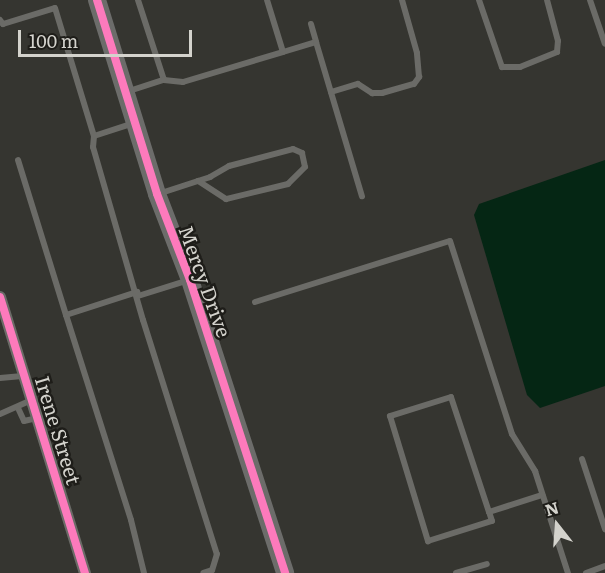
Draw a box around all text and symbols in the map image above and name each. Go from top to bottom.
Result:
scale bar [21,18,195,56]
text: 100 m [29,27,78,54]
street label: Mercy Drive [175,222,237,340]
street label: Irene Street [31,373,87,487]
text: N [542,494,562,521]
north arrow [527,495,587,555]

